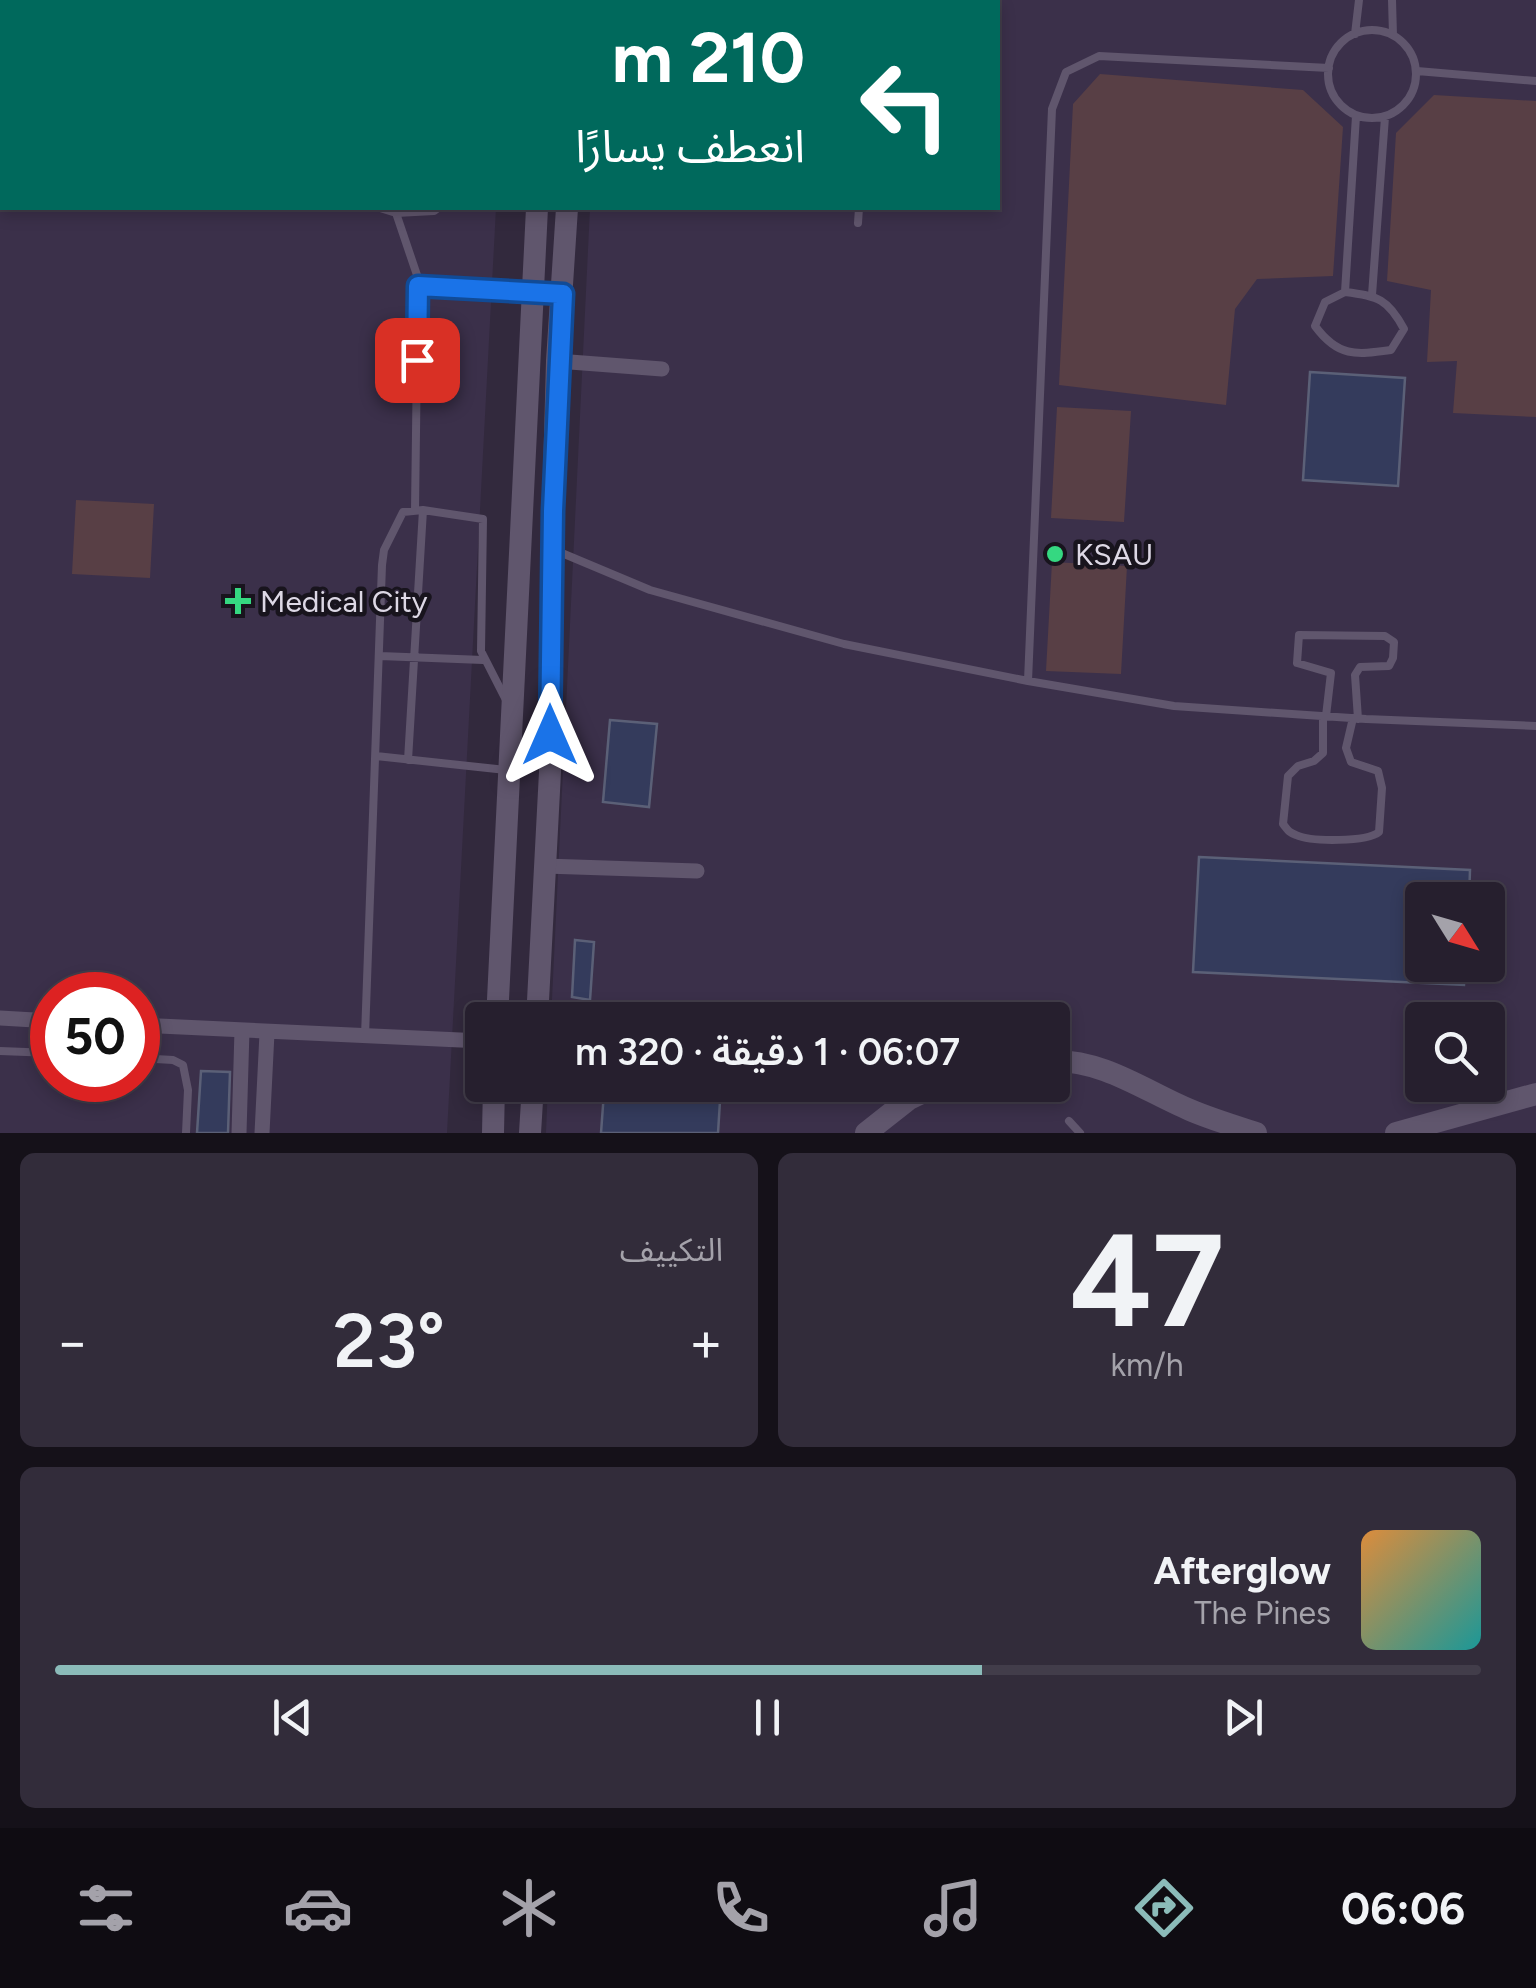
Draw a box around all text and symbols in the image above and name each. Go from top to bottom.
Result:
text: 210 m [612,15,805,100]
icon: left [840,40,970,170]
text: انعطف يسارًا [575,119,805,173]
pin [375,318,460,403]
icon: arrive [390,333,445,388]
place label: KSAU [1075,536,1153,573]
marker: KSAU [1044,543,1066,565]
place label: Medical City [260,583,428,620]
marker: Medical City [225,588,251,614]
position arrow [498,683,602,787]
north arrow [1405,882,1505,982]
map controls [1405,882,1505,1102]
speed limit sign: 50 [30,972,160,1102]
button: search [1405,1002,1505,1102]
text: 06:07 · 1 دقيقة · 320 m [575,1029,960,1075]
text: 47 [1070,1203,1224,1359]
text: التكييف [620,1231,723,1269]
text: 23° [333,1296,445,1386]
text: − [55,1309,89,1375]
text: + [689,1309,723,1375]
text: km/h [1110,1346,1184,1384]
text: Afterglow [1153,1548,1331,1594]
text: The Pines [1194,1594,1331,1632]
icon: previous [265,1690,320,1745]
icon: pause [740,1690,795,1745]
icon: next [1216,1690,1271,1745]
icon: filters [71,1873,141,1943]
icon: car [283,1873,353,1943]
icon: climate [494,1873,564,1943]
icon: phone [706,1873,776,1943]
icon: music [918,1873,988,1943]
icon: directions [1129,1873,1199,1943]
text: 06:06 [1341,1881,1465,1935]

